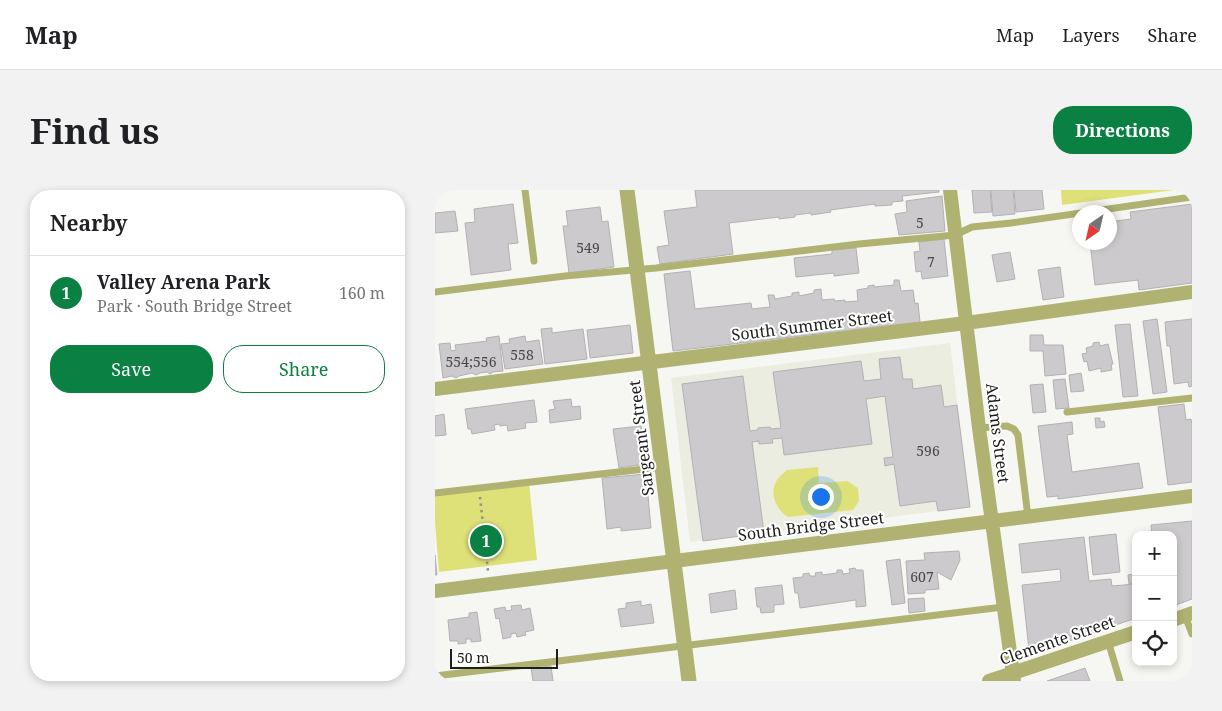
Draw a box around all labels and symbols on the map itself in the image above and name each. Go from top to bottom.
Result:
north arrow [1072,205,1117,250]
house number: 5 [916,213,924,232]
house number: 549 [576,238,600,257]
house number: 7 [927,252,935,271]
street label: South Summer Street [730,304,894,346]
house number: 558 [510,345,534,364]
house number: 554;556 [446,352,497,371]
street label: Sargeant Street [623,379,659,497]
street label: Adams Street [981,382,1015,485]
house number: 596 [916,441,940,460]
your location [808,484,834,510]
street label: South Bridge Street [737,506,886,546]
pin: 1 [470,522,502,560]
house number: 607 [910,567,934,586]
street label: Clemente Street [997,610,1118,670]
scale bar [450,646,557,669]

